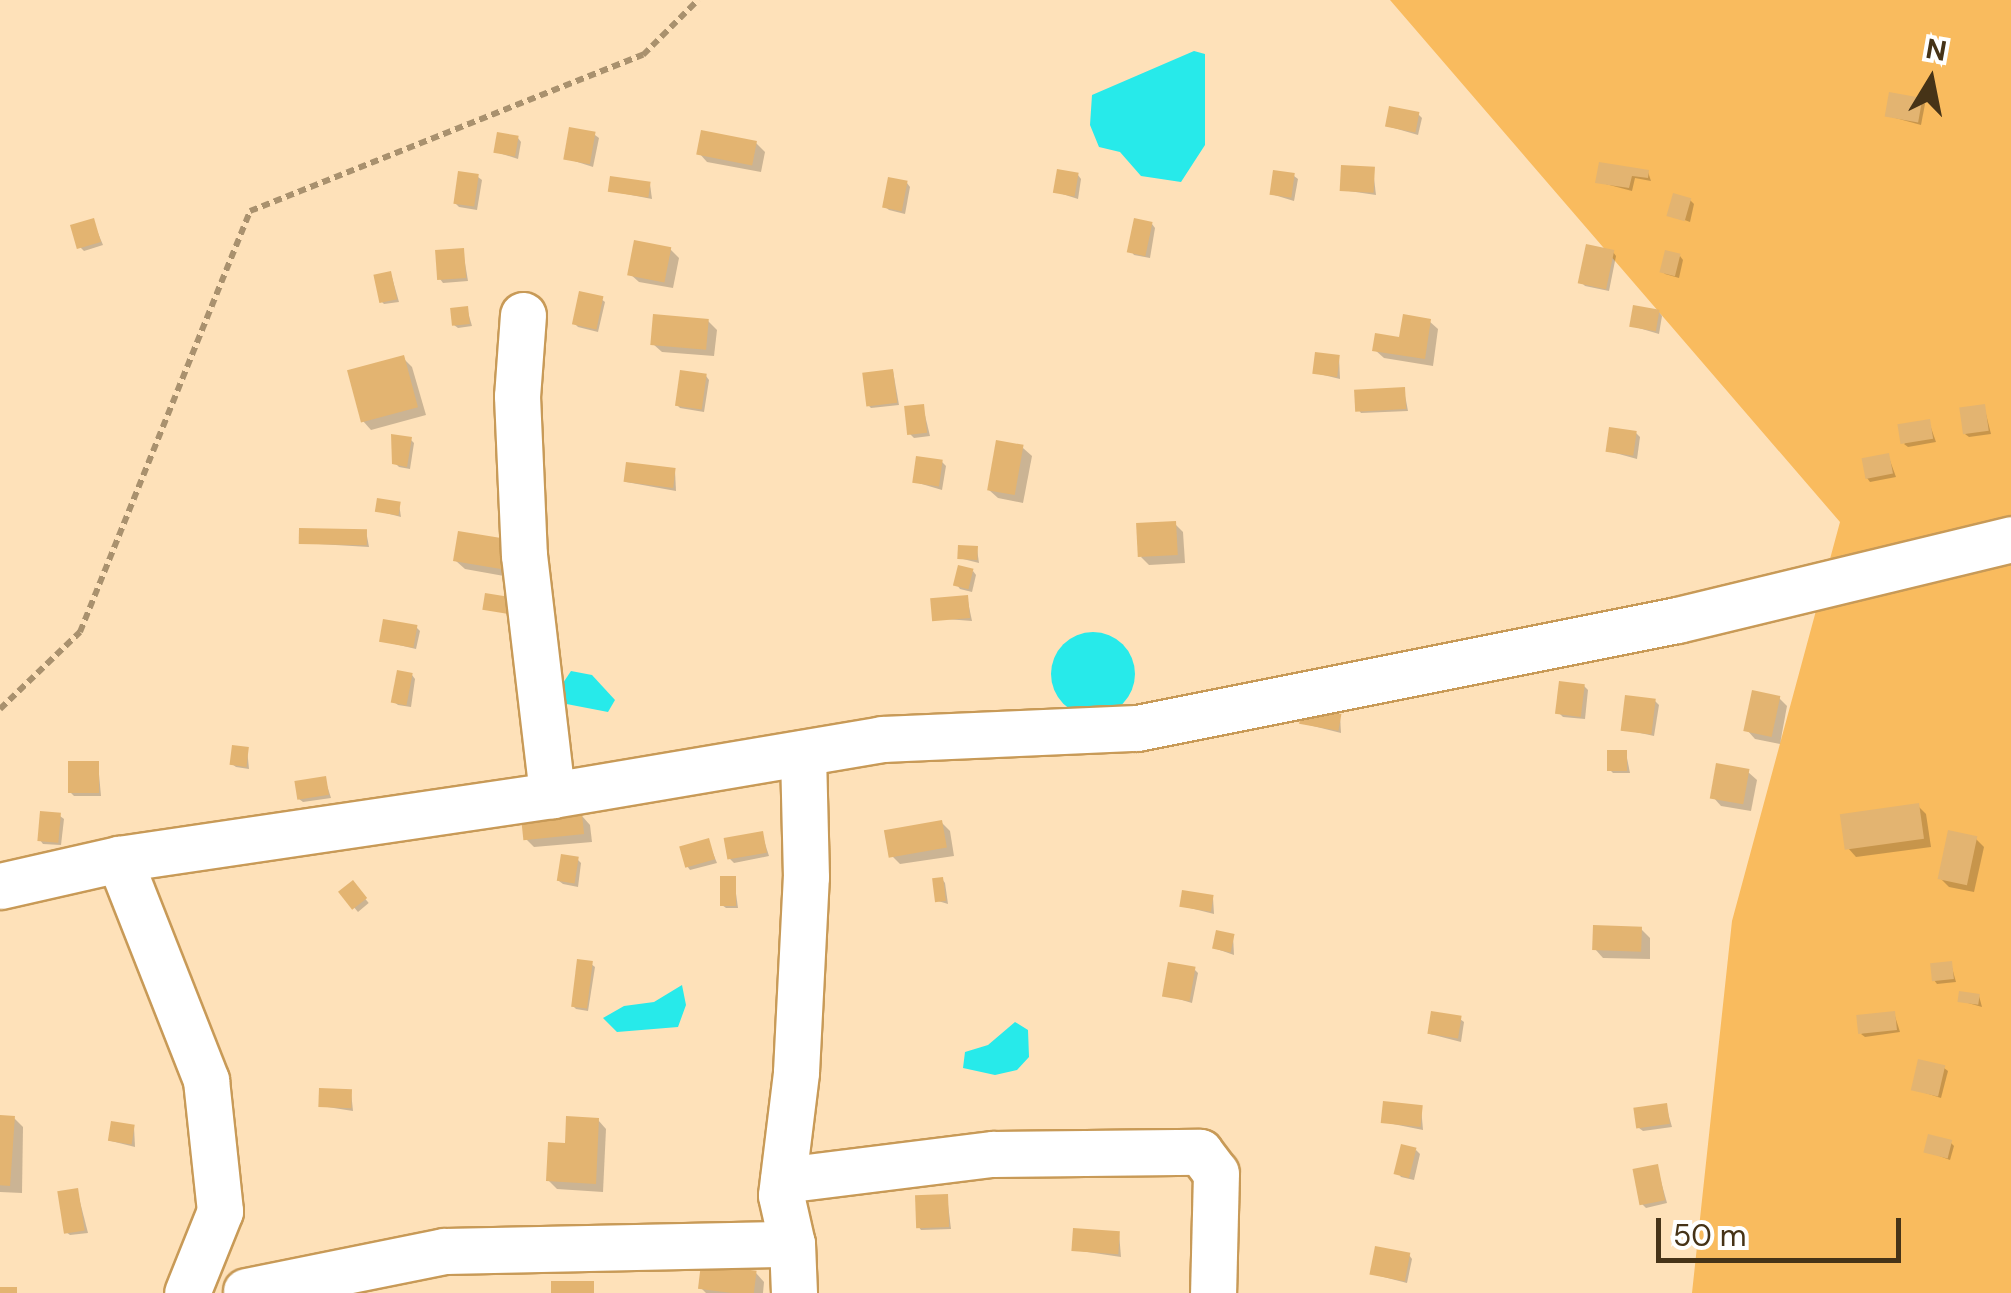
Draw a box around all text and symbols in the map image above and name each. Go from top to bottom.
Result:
north arrow [1881,30,1981,130]
text: N [1923,30,1950,70]
scale bar [1661,1198,1906,1260]
text: 50 m [1673,1216,1747,1255]

